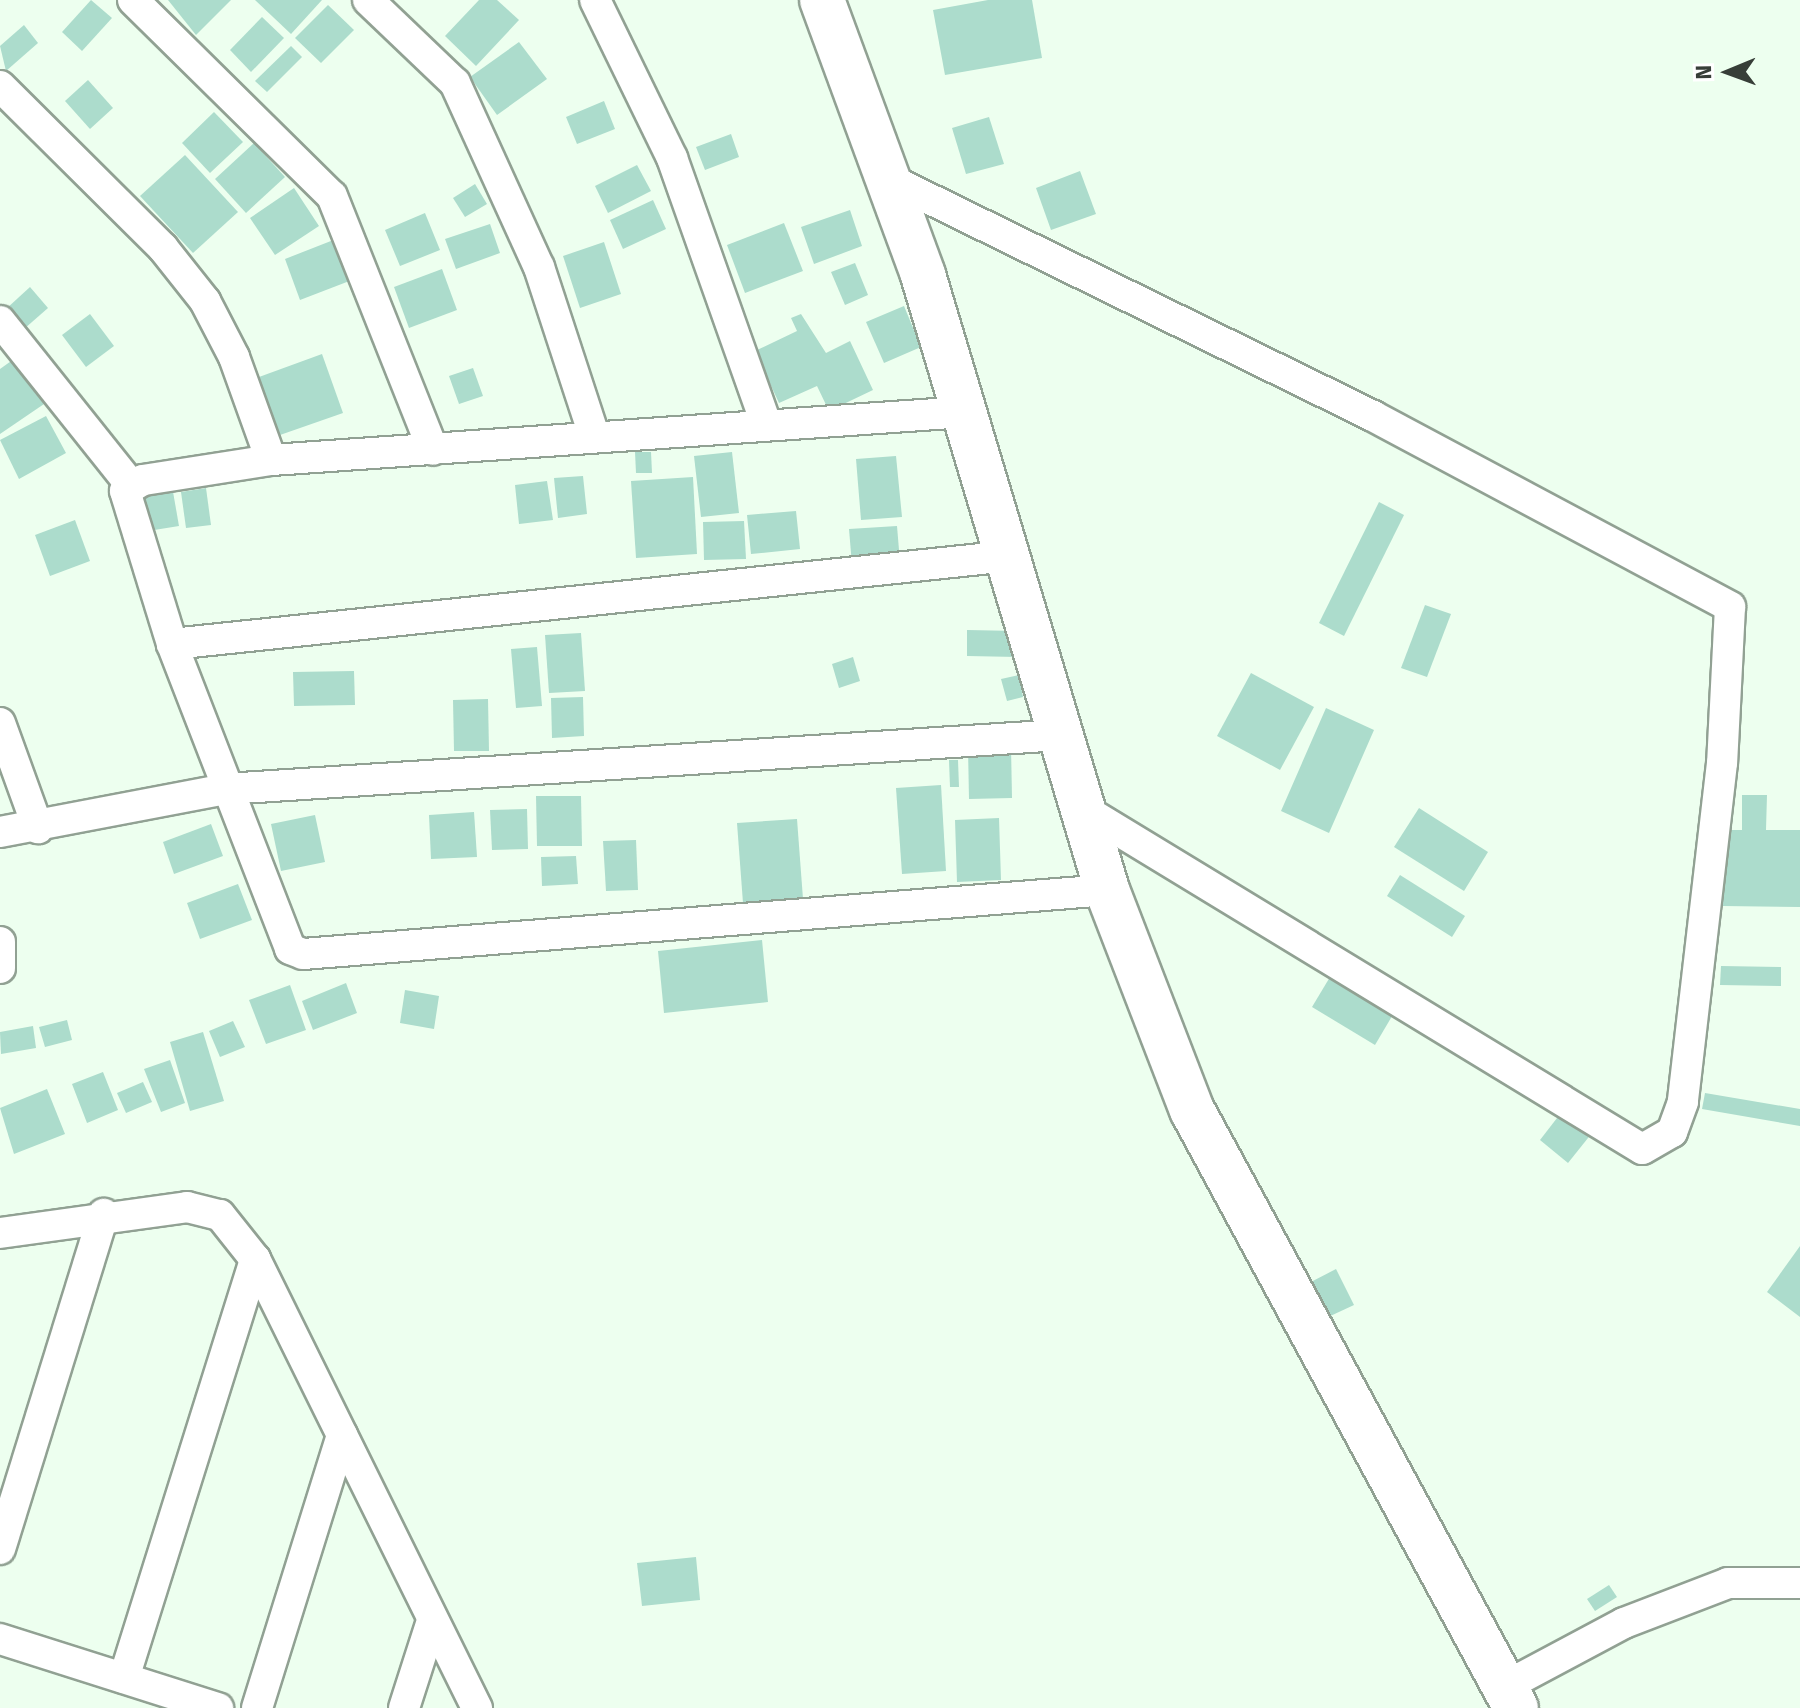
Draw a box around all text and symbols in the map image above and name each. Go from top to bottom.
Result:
north arrow [1688,32,1768,112]
text: N [1690,65,1717,80]

